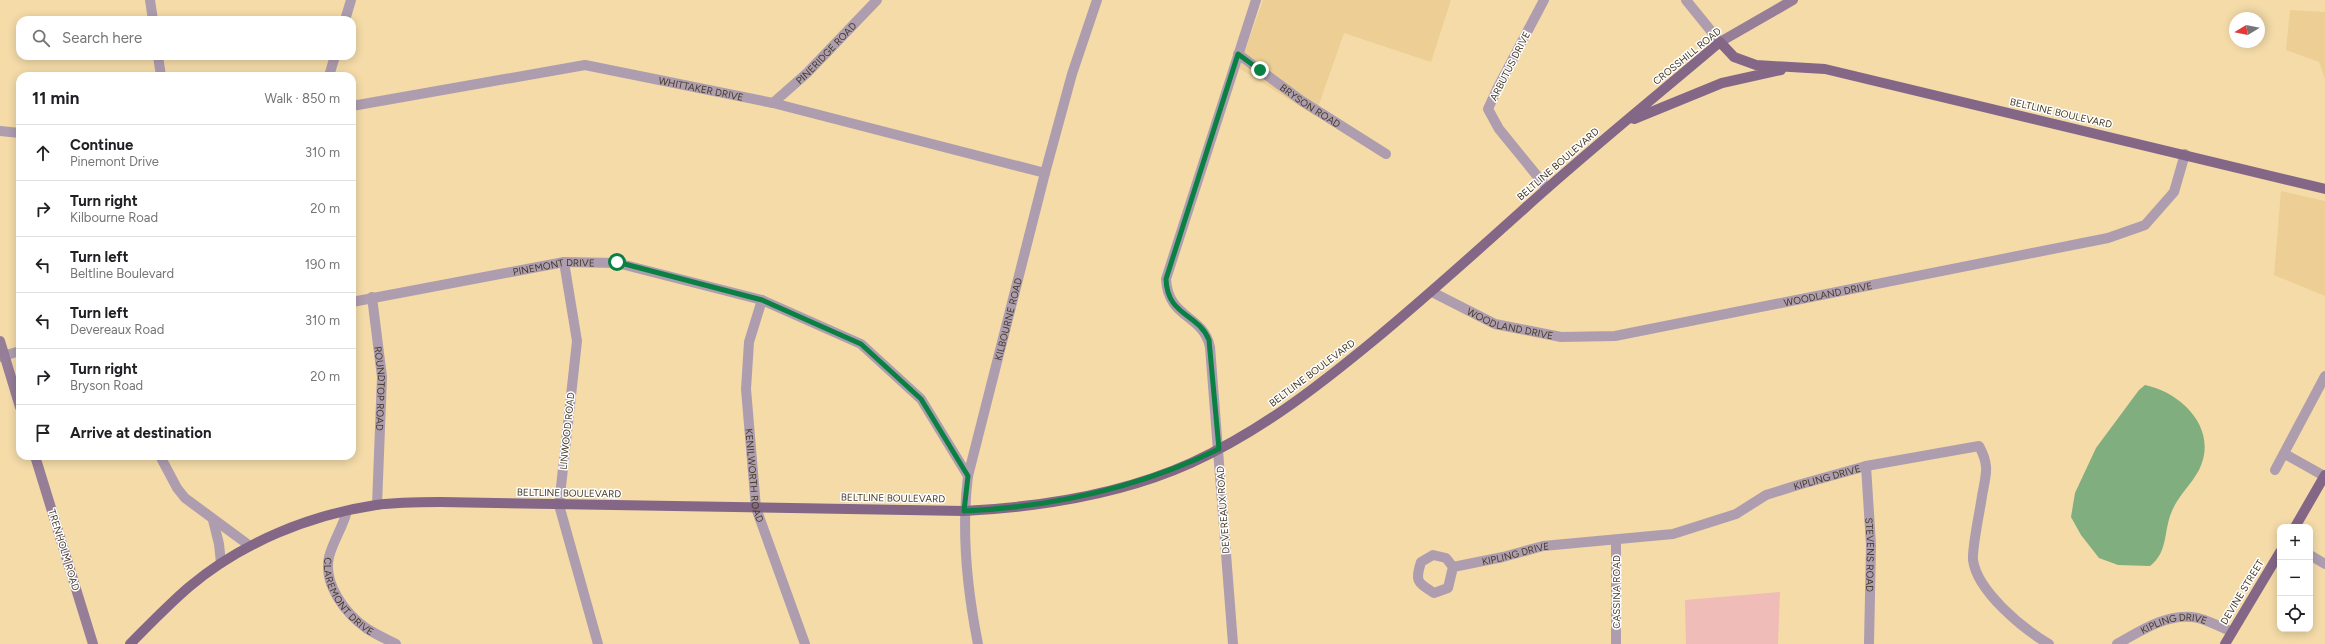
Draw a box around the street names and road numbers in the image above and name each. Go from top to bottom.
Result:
street label: PINERIDGE ROAD [793,19,859,87]
street label: CROSSHILL ROAD [1650,24,1724,88]
street label: ARBUTUS DRIVE [1487,29,1533,103]
street label: WHITTAKER DRIVE [657,74,745,103]
street label: BRYSON ROAD [1278,81,1343,130]
street label: BELTLINE BOULEVARD [2009,95,2113,131]
street label: BELTLINE BOULEVARD [1514,125,1602,203]
street label: PINEMONT DRIVE [511,255,595,278]
street label: KILBOURNE ROAD [991,276,1025,362]
street label: WOODLAND DRIVE [1783,279,1873,309]
street label: WOODLAND DRIVE [1465,304,1554,342]
street label: BELTLINE BOULEVARD [1266,336,1358,410]
street label: ROUNDTOP ROAD [372,345,389,431]
street label: LINWOOD ROAD [556,392,578,470]
street label: KENILWORTH ROAD [743,428,767,524]
street label: KIPLING DRIVE [1792,461,1862,493]
street label: DEVEREAUX ROAD [1213,466,1233,554]
street label: BELTLINE BOULEVARD [517,486,621,500]
street label: BELTLINE BOULEVARD [841,491,945,505]
street label: TRENHOLM ROAD [45,508,83,592]
street label: STEVENS ROAD [1863,517,1878,592]
street label: KIPLING DRIVE [1481,539,1550,568]
street label: CASSINA ROAD [1610,555,1623,629]
street label: CLAREMONT DRIVE [321,557,376,638]
street label: DEVINE STREET [2217,557,2267,627]
street label: KIPLING DRIVE [2138,610,2209,636]

